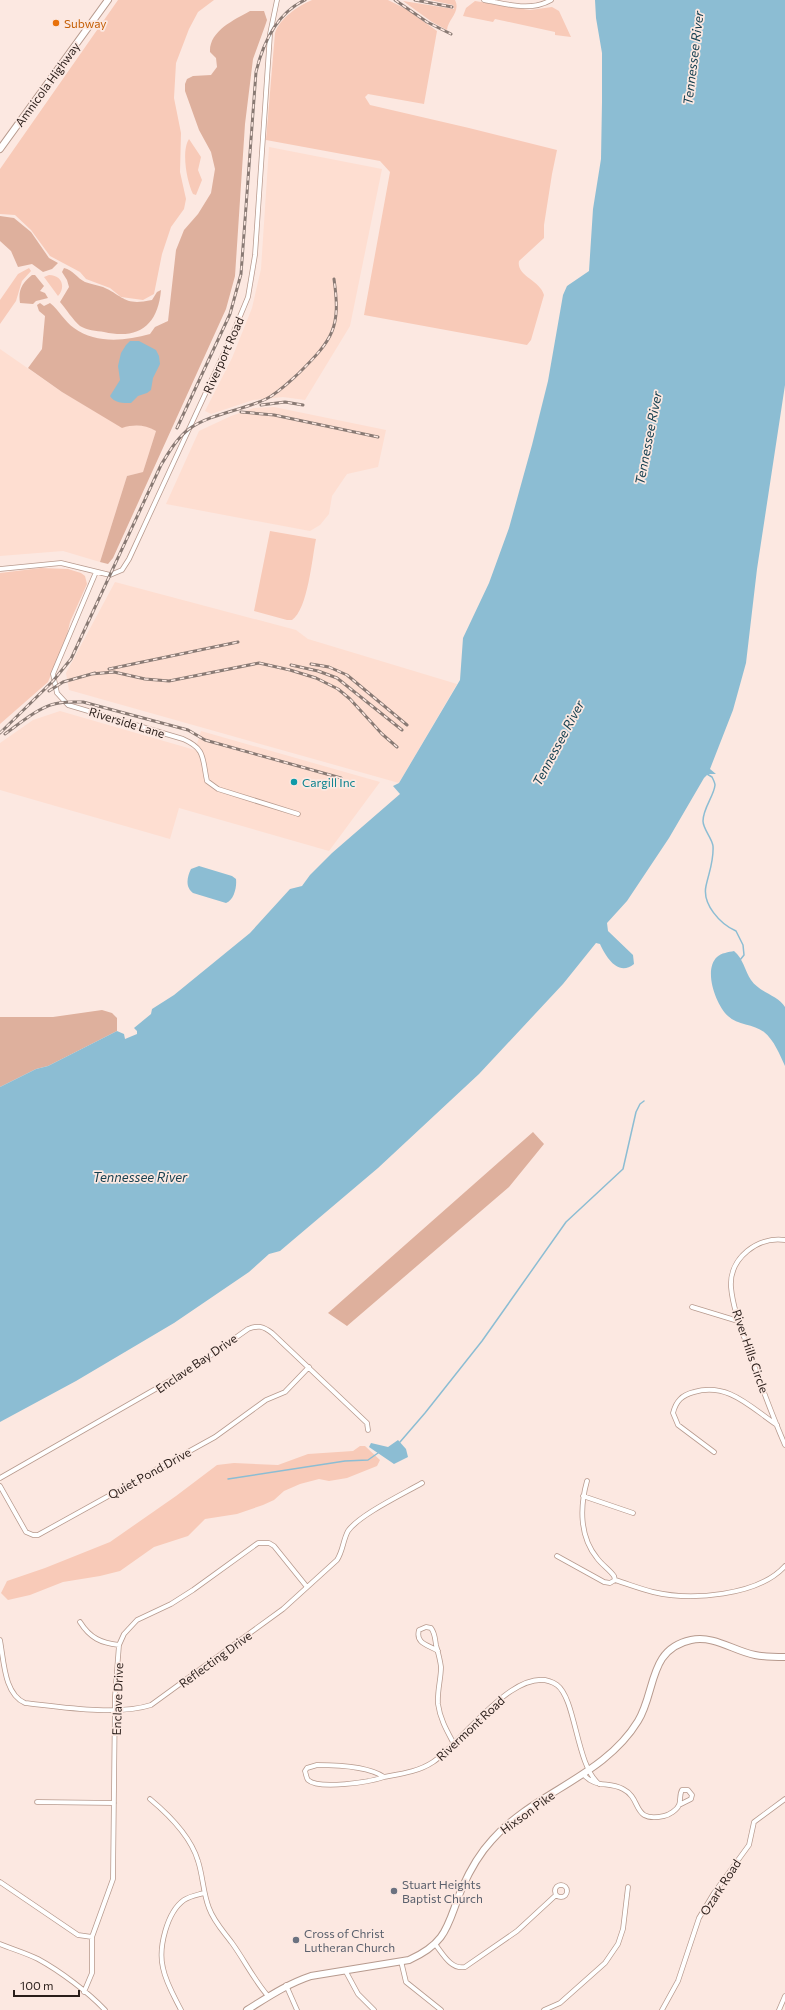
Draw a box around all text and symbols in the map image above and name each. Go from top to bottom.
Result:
water label: Tennessee River [679,9,707,106]
place label: Subway [64,16,107,30]
marker: Subway [51,18,61,28]
street label: Amnicola Highway [12,39,82,129]
street label: Riverport Road [200,314,246,396]
water label: Tennessee River [631,389,665,486]
water label: Tennessee River [529,697,588,789]
street label: Riverside Lane [87,704,167,740]
place label: Cargill Inc [302,775,356,789]
marker: Cargill Inc [289,777,299,787]
water label: Tennessee River [93,1169,188,1185]
street label: River Hills Circle [730,1307,772,1395]
street label: Enclave Bay Drive [153,1331,239,1395]
street label: Quiet Pond Drive [105,1444,193,1502]
street label: Reflecting Drive [176,1628,254,1690]
street label: Enclave Drive [109,1662,125,1736]
street label: Rivermont Road [433,1693,507,1763]
street label: Hixson Pike [497,1788,557,1836]
street label: Ozark Road [697,1856,743,1918]
place label: Stuart Heights Baptist Church [402,1877,483,1905]
marker: Stuart Heights Baptist Church [389,1886,399,1896]
place label: Cross of Christ Lutheran Church [304,1926,395,1954]
marker: Cross of Christ Lutheran Church [291,1935,301,1945]
scale bar [14,1972,79,1998]
text: 100 m [20,1978,54,1992]

